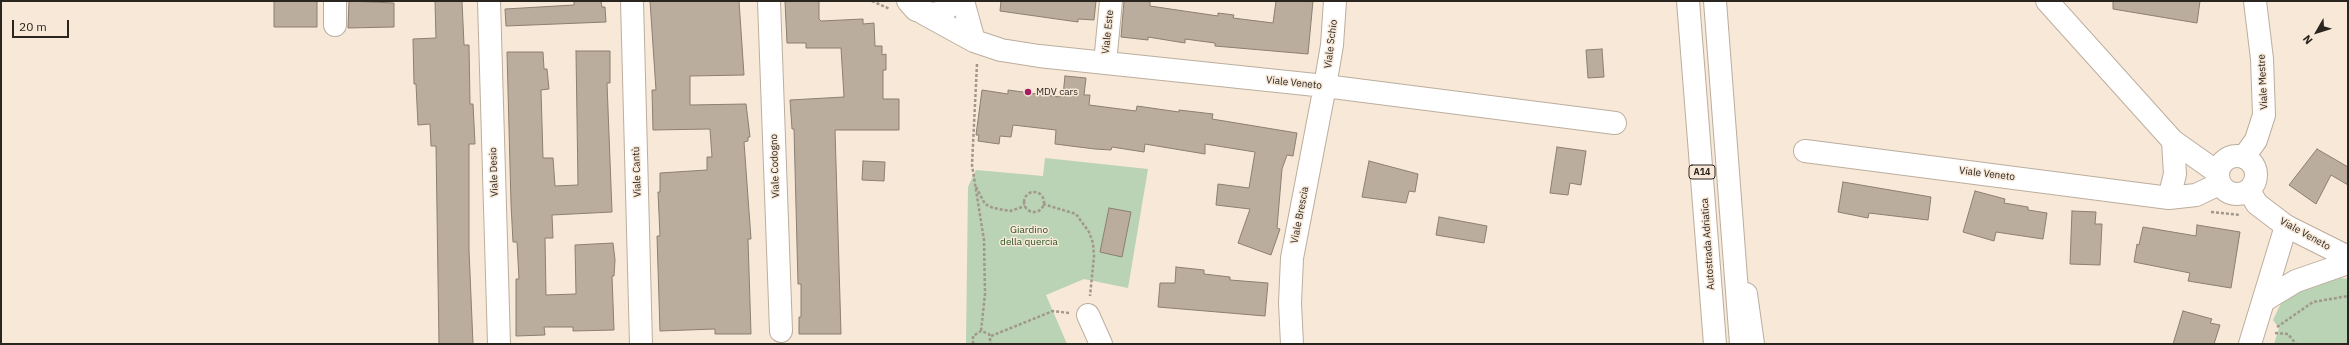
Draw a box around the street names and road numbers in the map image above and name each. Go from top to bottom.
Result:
street label: Viale Este [1100,9,1116,55]
street label: Viale Schio [1322,19,1340,69]
street label: Viale Mestre [2256,54,2270,110]
street label: Viale Veneto [1266,74,1322,92]
street label: Viale Codogno [768,134,782,198]
street label: Viale Cantù [630,146,644,198]
street label: Viale Desio [487,147,501,197]
road number: A14 [1689,165,1715,179]
street label: Viale Veneto [1958,165,2016,183]
street label: Viale Brescia [1289,185,1311,245]
street label: Autostrada Adriatica [1699,198,1717,290]
street label: Viale Veneto [2278,215,2332,253]

